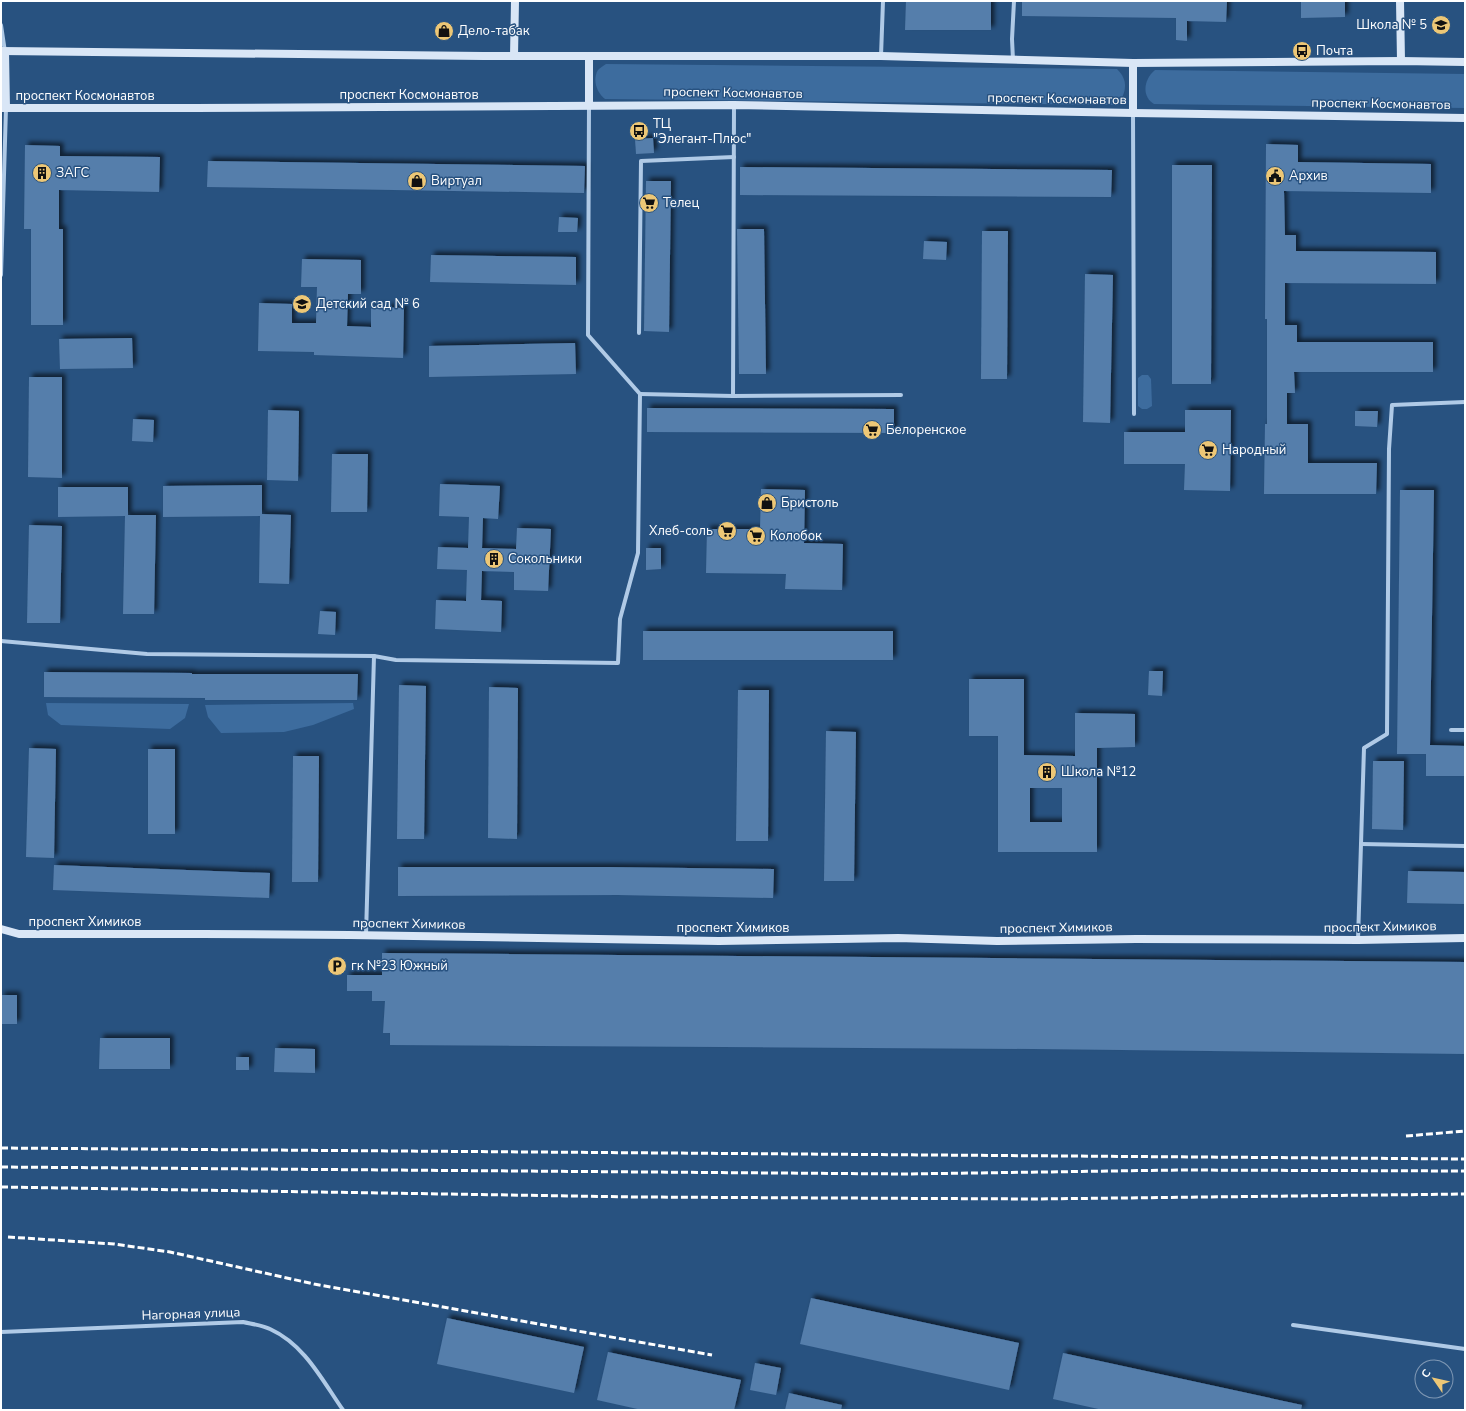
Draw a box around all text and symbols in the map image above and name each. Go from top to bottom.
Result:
school or university icon: Школа № 5 [1430,14,1452,36]
place label: Школа № 5 [1356,16,1427,34]
shop icon: Дело-табак [433,20,455,42]
place label: Дело-табак [458,22,530,40]
bus stop icon: Почта [1291,40,1313,62]
place label: Почта [1316,42,1353,60]
street label: проспект Космонавтов [663,83,803,103]
street label: проспект Космонавтов [339,86,479,104]
street label: проспект Космонавтов [15,87,155,105]
street label: проспект Космонавтов [987,89,1127,109]
street label: проспект Космонавтов [1311,94,1451,114]
place label: ТЦ "Элегант-Плюс" [653,115,751,148]
bus stop icon: ТЦ "Элегант-Плюс" [628,120,650,142]
building icon: ЗАГС [31,162,53,184]
place label: ЗАГС [56,164,90,182]
public building icon: Архив [1264,165,1286,187]
place label: Архив [1289,167,1328,185]
shop icon: Виртуал [406,170,428,192]
place label: Виртуал [431,172,482,190]
supermarket icon: Телец [638,192,660,214]
place label: Телец [663,194,699,212]
school or university icon: Детский сад № 6 [291,293,313,315]
place label: Детский сад № 6 [316,295,420,313]
supermarket icon: Белоренское [861,419,883,441]
place label: Белоренское [886,421,966,439]
supermarket icon: Народный [1197,439,1219,461]
place label: Народный [1222,441,1286,459]
shop icon: Бристоль [756,492,778,514]
place label: Бристоль [781,494,838,512]
supermarket icon: Хлеб-соль [716,520,738,542]
place label: Хлеб-соль [649,522,713,540]
supermarket icon: Колобок [745,525,767,547]
place label: Колобок [770,527,822,545]
building icon: Сокольники [483,548,505,570]
place label: Сокольники [508,550,582,568]
building icon: Школа №12 [1036,761,1058,783]
place label: Школа №12 [1061,763,1136,781]
street label: проспект Химиков [29,913,141,931]
street label: проспект Химиков [352,914,466,934]
street label: проспект Химиков [1323,917,1437,937]
street label: проспект Химиков [999,918,1113,938]
street label: проспект Химиков [677,919,789,937]
parking icon: гк №23 Южный [326,955,348,977]
place label: гк №23 Южный [351,957,448,975]
street label: Нагорная улица [141,1303,241,1325]
north arrow [1414,1359,1454,1399]
text: С [1418,1366,1435,1381]

